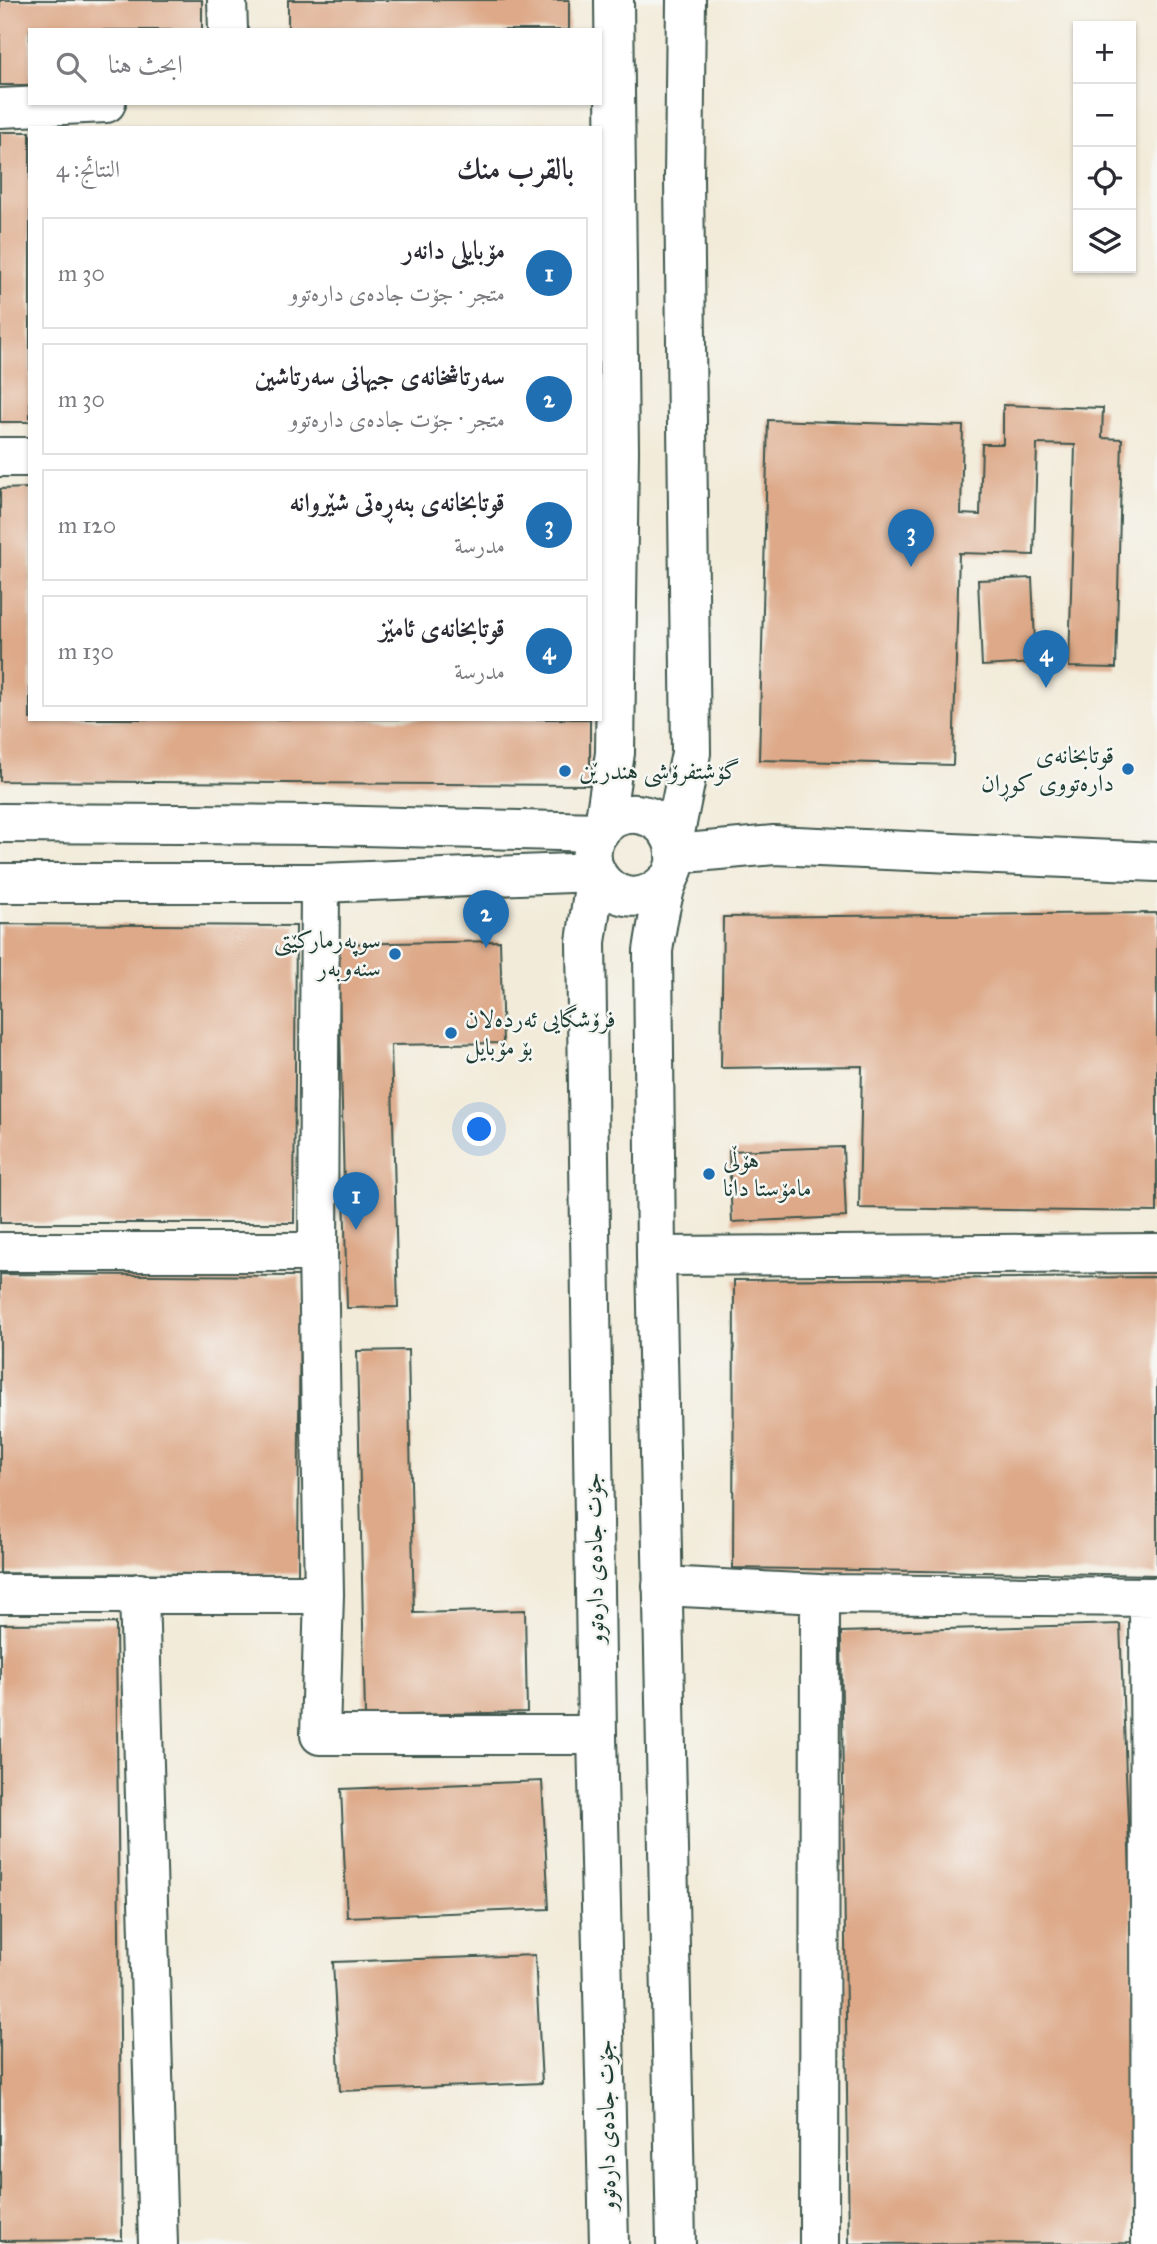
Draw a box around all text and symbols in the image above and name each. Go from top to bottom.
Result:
map controls [1073,21,1136,273]
button: + [1073,21,1136,84]
search box [28,28,602,105]
icon: search [52,48,90,86]
text: ابحث هنا [108,48,183,80]
button: − [1073,84,1136,147]
button: locate [1073,147,1136,210]
text: بالقرب منك [457,151,574,187]
text: النتائج: 4 [56,155,120,183]
button: layers [1073,210,1136,273]
text: مۆبایلی دانەر [403,234,505,266]
text: 30 m [58,259,105,287]
text: 1 [544,259,554,287]
text: متجر · جۆت جادەی دارەتوو [289,279,505,307]
text: سەرتاشخانەی جیهانی سەرتاشین [255,360,505,392]
text: 30 m [58,385,105,413]
text: 2 [543,385,555,413]
text: متجر · جۆت جادەی دارەتوو [289,405,505,433]
text: قوتابخانەی بنەڕەتی شێروانە [289,486,505,518]
pin: 3 [888,509,934,567]
text: 120 m [58,511,116,539]
text: 3 [544,511,554,539]
text: مدرسة [454,531,505,559]
text: قوتابخانەی ئامێز [379,612,505,644]
pin: 4 [1023,630,1069,688]
text: 130 m [58,637,114,665]
text: 4 [543,637,555,665]
text: مدرسة [454,657,505,685]
place label: قوتابخانەی دارەتووی کوڕان [981,740,1114,802]
place label: گۆشتفرۆشی هندرێن [579,756,740,788]
marker: قوتابخانەی دارەتووی کوڕان [1120,761,1136,777]
marker: گۆشتفرۆشی هندرێن [557,763,573,779]
pin: 2 [463,890,509,948]
place label: سوپەرمارکێتی سنەوبەر [274,925,381,983]
marker: سوپەرمارکێتی سنەوبەر [387,946,403,962]
place label: فرۆشگایی ئەردەلان بۆ مۆبایل [465,1004,616,1064]
marker: فرۆشگایی ئەردەلان بۆ مۆبایل [443,1025,459,1041]
your location [462,1112,496,1146]
place label: هۆڵی مامۆستا دانا [723,1145,812,1203]
marker: هۆڵی مامۆستا دانا [701,1166,717,1182]
pin: 1 [333,1172,379,1230]
street label: جۆت جادەی دارەتوو [578,1472,611,1647]
street label: جۆت جادەی دارەتوو [590,2039,623,2214]

